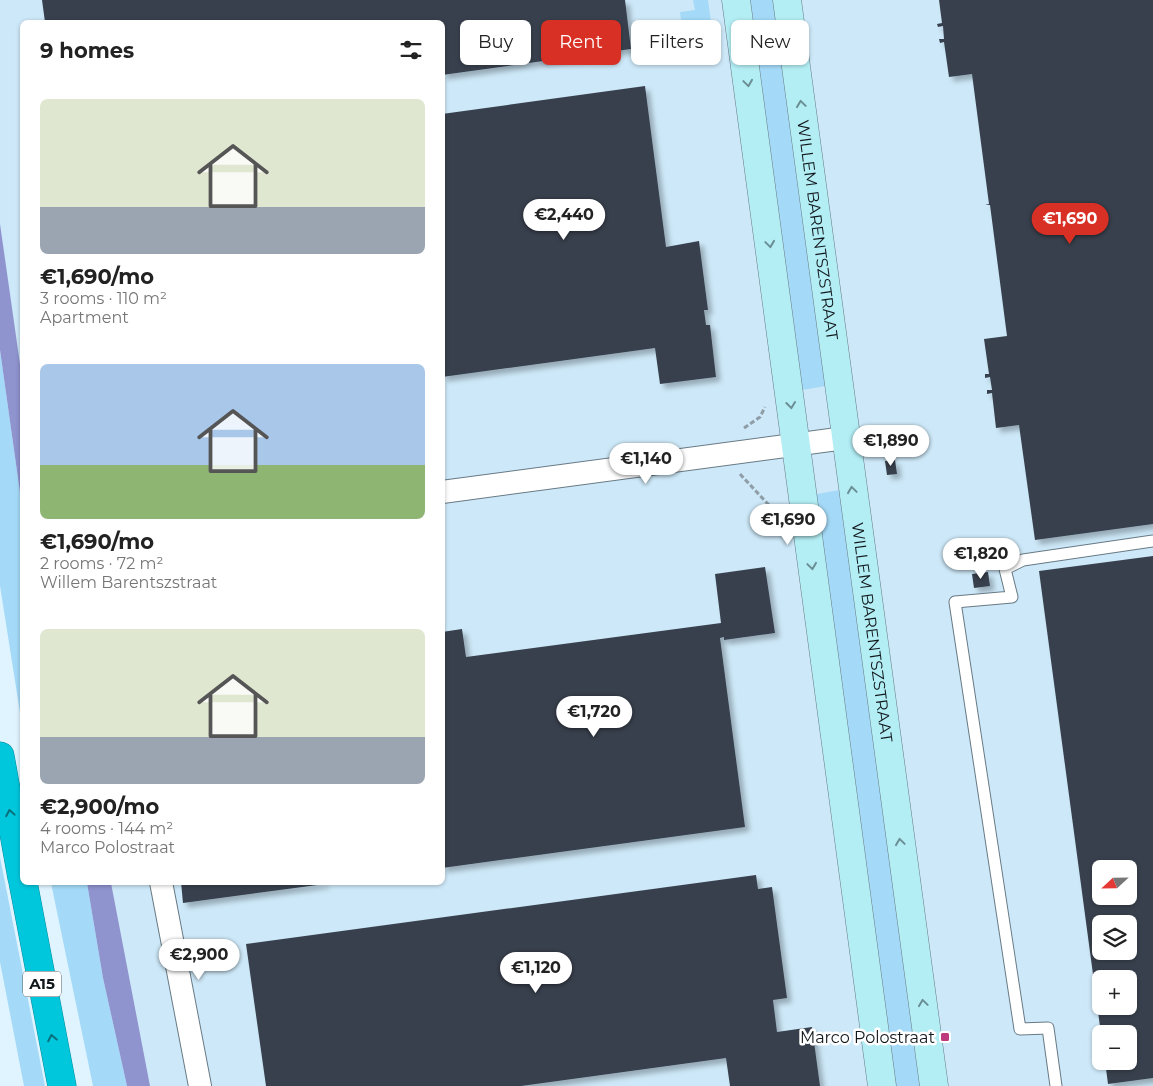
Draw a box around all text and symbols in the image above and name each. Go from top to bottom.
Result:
chip: Buy [460,20,531,65]
chip: Rent [541,20,621,65]
chip: Filters [631,20,721,65]
chip: New [731,20,809,65]
icon: filters [397,36,425,64]
text: 9 homes [40,38,134,63]
one-way arrow [742,79,753,87]
one-way arrow [796,99,807,107]
street label: WILLEM BARENTSZSTRAAT [793,119,842,342]
icon: home [188,131,278,221]
pin: €2,440 [523,198,605,241]
pin: €1,690 [1029,202,1111,245]
text: €2,440 [534,205,594,224]
text: €1,690 [1043,209,1097,228]
one-way arrow [764,240,775,248]
text: €1,690/mo [40,264,154,289]
text: 3 rooms · 110 m² [40,289,167,308]
text: Apartment [40,308,129,327]
icon: home [188,396,278,486]
one-way arrow [785,401,796,409]
pin: €1,890 [850,424,932,467]
text: €1,890 [863,431,919,450]
pin: €1,140 [605,442,687,485]
text: €1,140 [620,449,672,468]
one-way arrow [847,486,858,494]
pin: €1,690 [747,504,829,546]
text: €1,690 [761,510,815,529]
street label: WILLEM BARENTSZSTRAAT [848,521,896,744]
text: €1,690/mo [40,529,154,554]
pin: €1,820 [940,538,1022,580]
text: €1,820 [954,544,1008,563]
text: 2 rooms · 72 m² [40,554,163,573]
one-way arrow [806,563,817,571]
text: Willem Barentszstraat [40,573,217,592]
icon: home [188,661,278,751]
pin: €1,720 [553,696,635,738]
text: €1,720 [567,702,621,721]
text: €2,900/mo [40,794,159,819]
one-way arrow [6,809,16,818]
text: 4 rooms · 144 m² [40,819,173,838]
text: Marco Polostraat [40,838,175,857]
one-way arrow [896,838,906,846]
north arrow [1092,860,1138,905]
map controls [1092,860,1137,1070]
button: layers [1092,915,1137,960]
pin: €2,900 [158,938,240,981]
text: €2,900 [170,945,228,964]
pin: €1,120 [495,952,577,994]
text: €1,120 [511,958,561,977]
button: + [1092,970,1137,1015]
road number: A15 [23,972,61,996]
one-way arrow [918,999,928,1007]
button: − [1092,1025,1137,1070]
place label: Marco Polostraat [800,1028,935,1047]
marker: Marco Polostraat [939,1031,951,1043]
one-way arrow [47,1034,58,1043]

